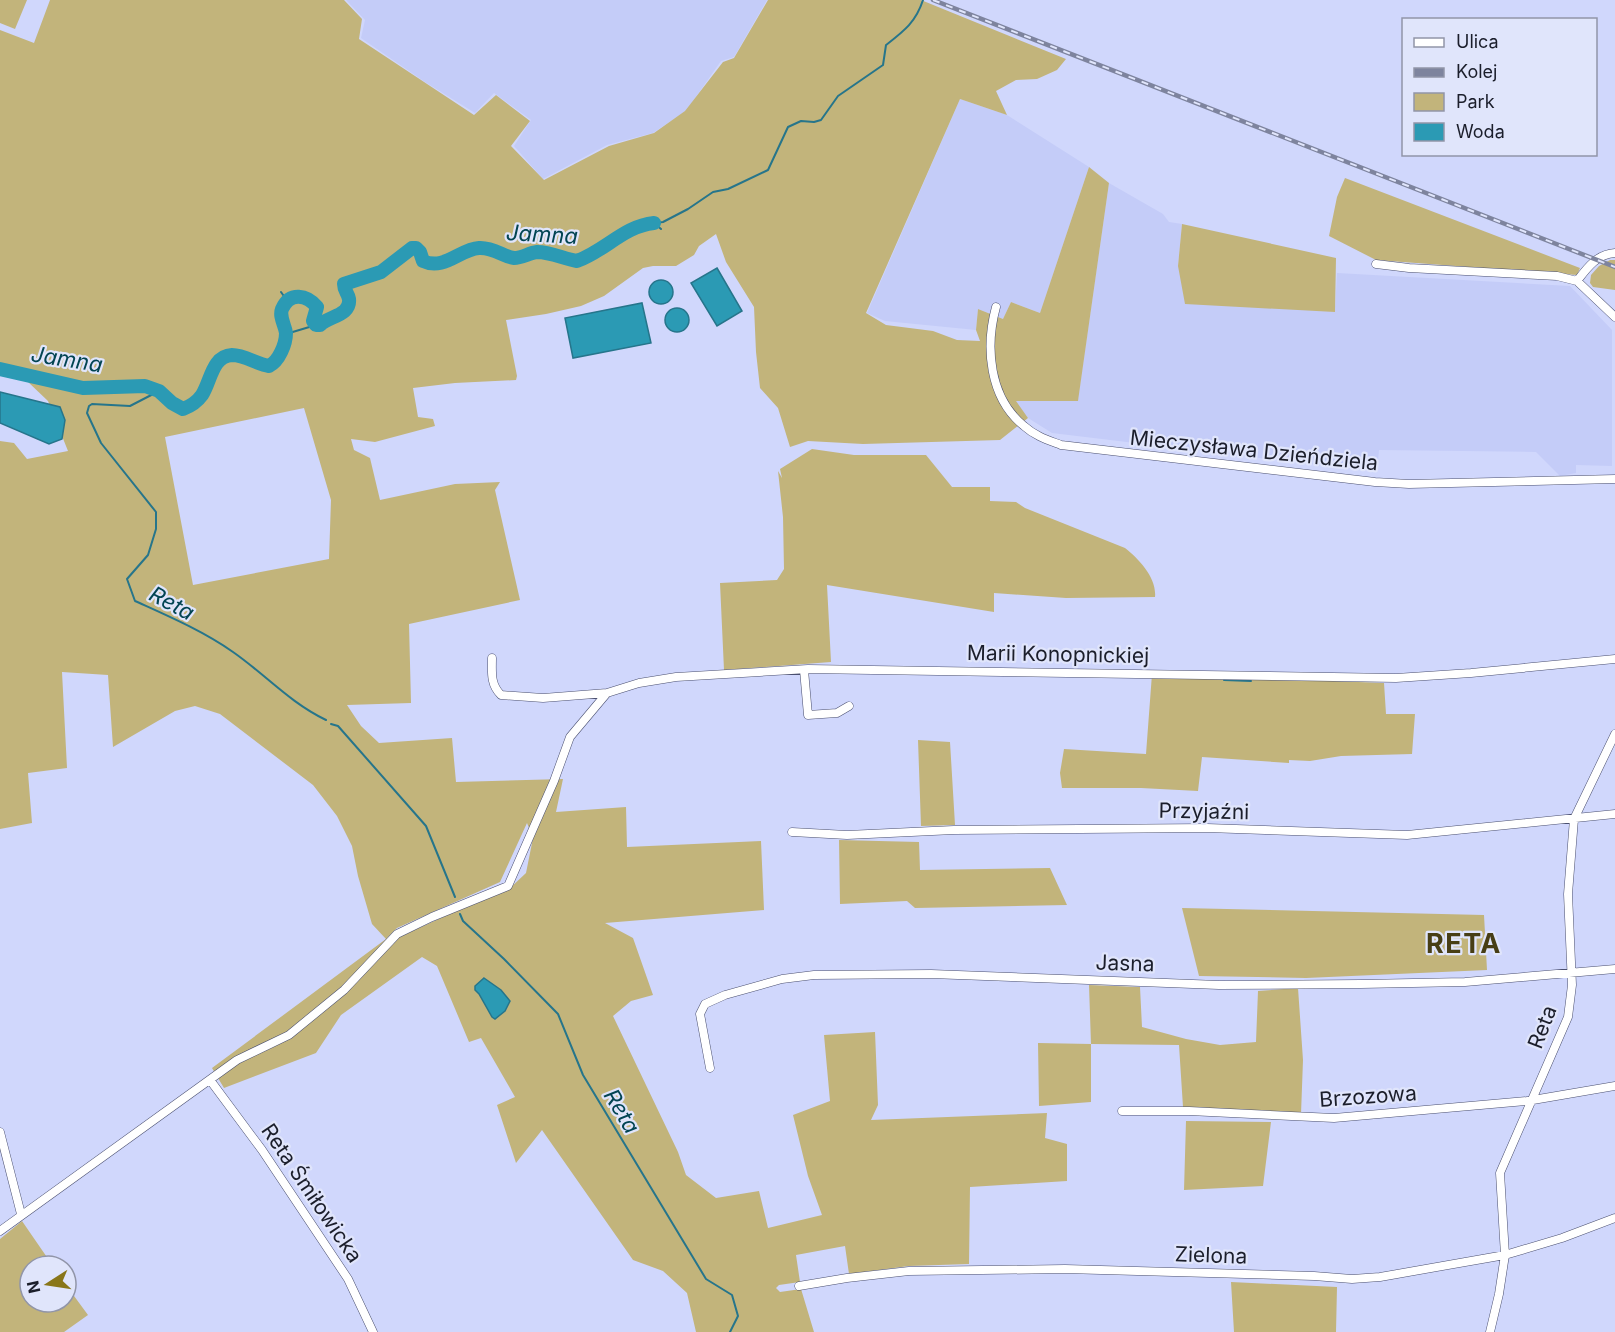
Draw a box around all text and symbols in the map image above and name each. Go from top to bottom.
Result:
legend [1402,18,1597,156]
text: Ulica [1456,31,1499,52]
text: Kolej [1456,61,1497,82]
text: Park [1456,91,1495,112]
text: Woda [1456,121,1505,142]
water label: Jamna [505,219,579,249]
water label: Jamna [29,341,105,377]
street label: Mieczysława Dzieńdziela [1129,425,1379,475]
water label: Reta [145,580,199,626]
street label: Marii Konopnickiej [967,640,1149,668]
street label: Przyjaźni [1158,798,1250,824]
district label: RETA [1426,927,1502,960]
street label: Jasna [1095,949,1155,977]
street label: Reta [1522,1002,1562,1052]
street label: Brzozowa [1318,1080,1418,1112]
water label: Reta [599,1084,645,1138]
street label: Reta Śmiłowicka [256,1118,368,1267]
street label: Zielona [1174,1241,1248,1269]
north arrow [18,1254,78,1314]
text: N [22,1279,44,1295]

